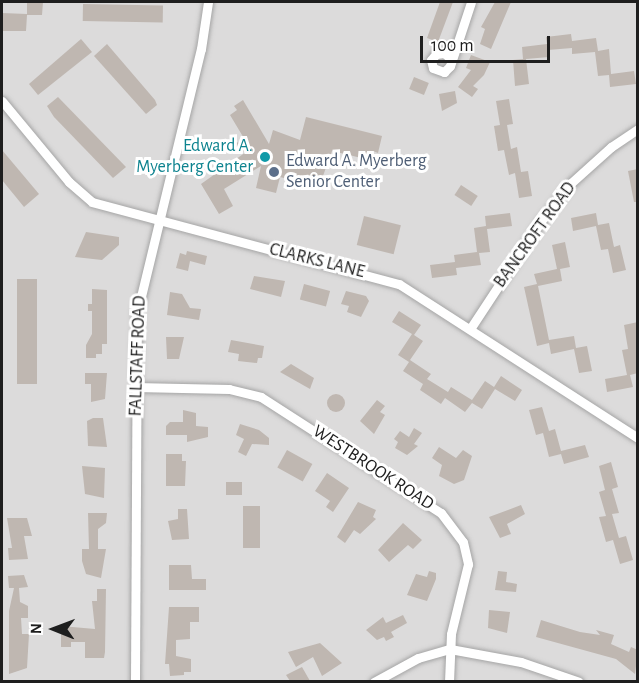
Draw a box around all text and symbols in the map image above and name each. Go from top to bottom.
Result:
scale bar [423,24,554,62]
text: 100 m [431,37,474,55]
place label: Edward A. Myerberg Center [136,136,253,178]
marker: Edward A. Myerberg Center [258,150,272,164]
place label: Edward A. Myerberg Senior Center [286,151,427,194]
marker: Edward A. Myerberg Senior Center [267,165,281,179]
street label: BANCROFT ROAD [489,178,581,292]
street label: CLARKS LANE [267,239,367,283]
street label: FALLSTAFF ROAD [125,295,151,417]
street label: WESTBROOK ROAD [308,421,438,515]
north arrow [24,599,84,659]
text: N [28,623,44,634]

